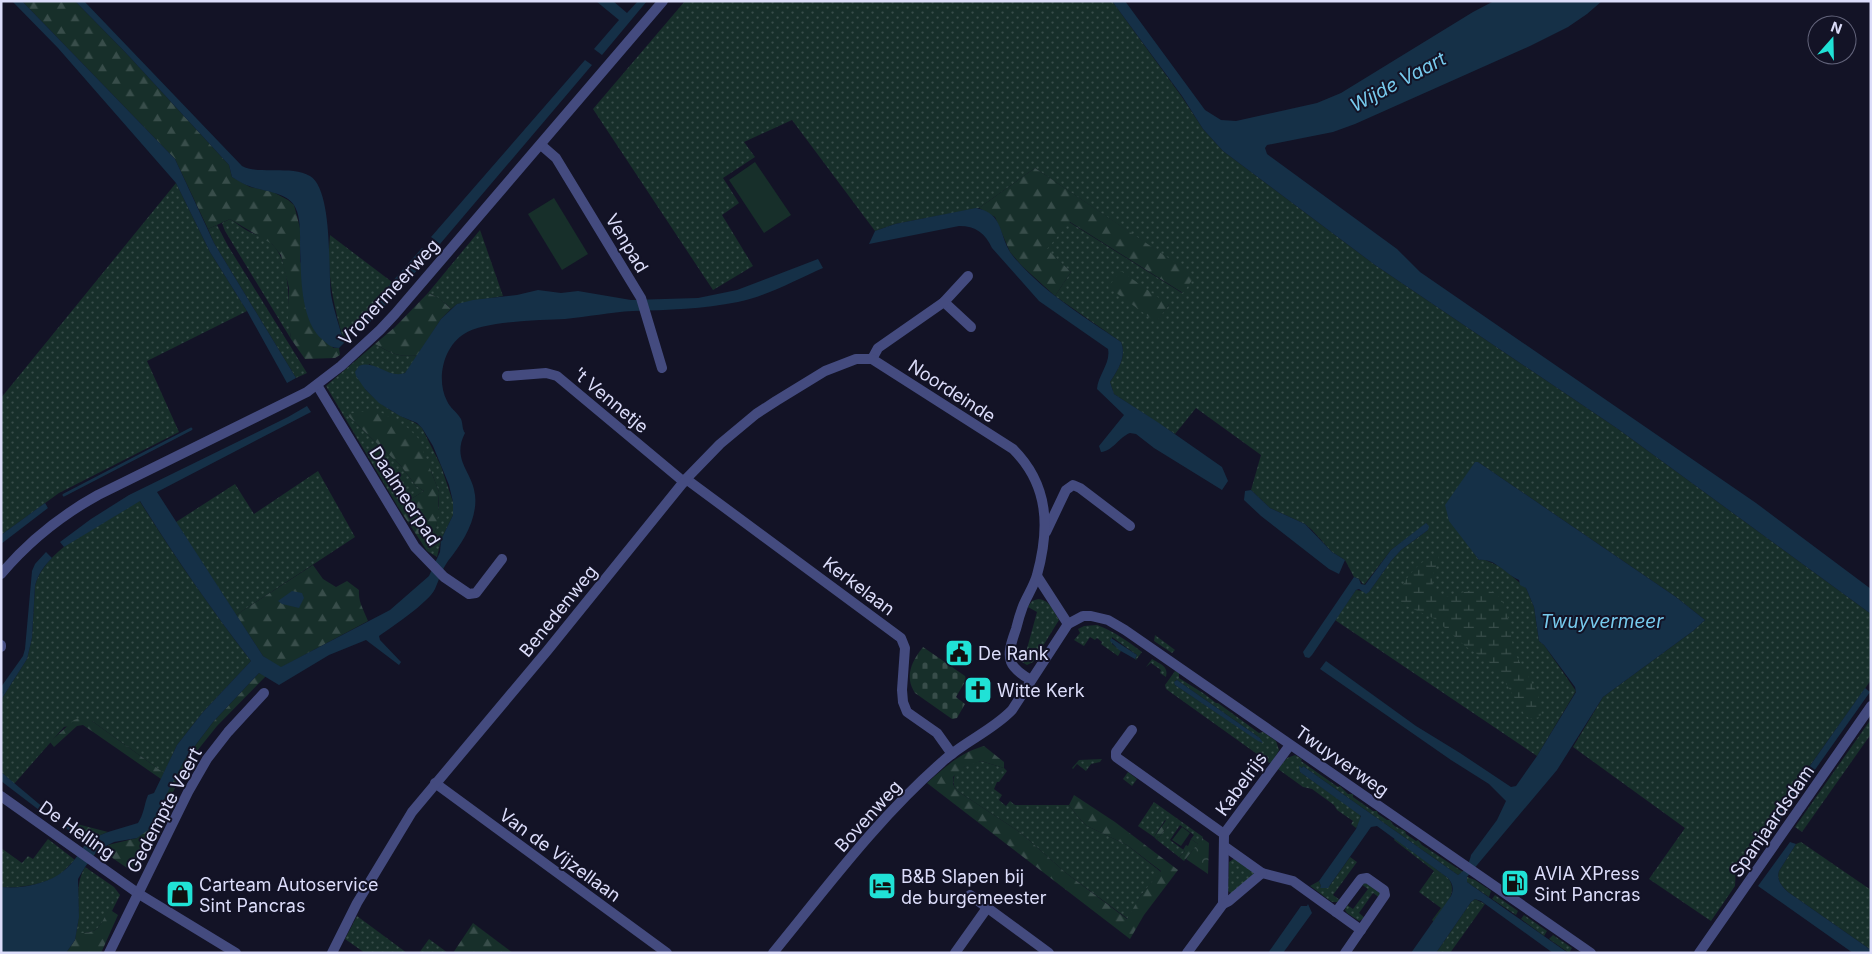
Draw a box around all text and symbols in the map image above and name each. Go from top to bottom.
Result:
north arrow [1807,15,1857,65]
text: N [1829,18,1845,37]
water label: Wijde Vaart [1346,47,1450,117]
street label: Venpad [601,210,653,276]
street label: Vronermeerweg [334,235,444,349]
street label: Noordeinde [904,355,1000,427]
street label: 't Vennetje [569,363,653,437]
street label: Daalmeerpad [365,443,445,549]
street label: Kerkelaan [819,552,899,620]
street label: Benedenweg [515,561,601,661]
water label: Twuyvermeer [1541,610,1664,633]
public building icon: De Rank [944,638,974,668]
place label: De Rank [978,643,1049,664]
church icon: Witte Kerk [963,675,993,705]
place label: Witte Kerk [997,680,1085,701]
street label: Twuyverweg [1291,721,1393,801]
street label: Gedempte Veert [122,744,206,876]
street label: Kabelrijs [1211,748,1271,820]
street label: Spanjaardsdam [1726,761,1818,881]
street label: Bovenweg [830,776,906,856]
street label: De Helling [35,796,119,864]
street label: Van de Vijzellaan [495,804,625,906]
place label: AVIA XPress Sint Pancras [1534,863,1640,905]
place label: B&B Slapen bij de burgemeester [901,866,1047,908]
fuel station icon: AVIA XPress Sint Pancras [1500,868,1530,898]
hotel icon: B&B Slapen bij de burgemeester [867,871,897,901]
place label: Carteam Autoservice Sint Pancras [199,874,379,916]
shop icon: Carteam Autoservice Sint Pancras [165,879,195,909]

